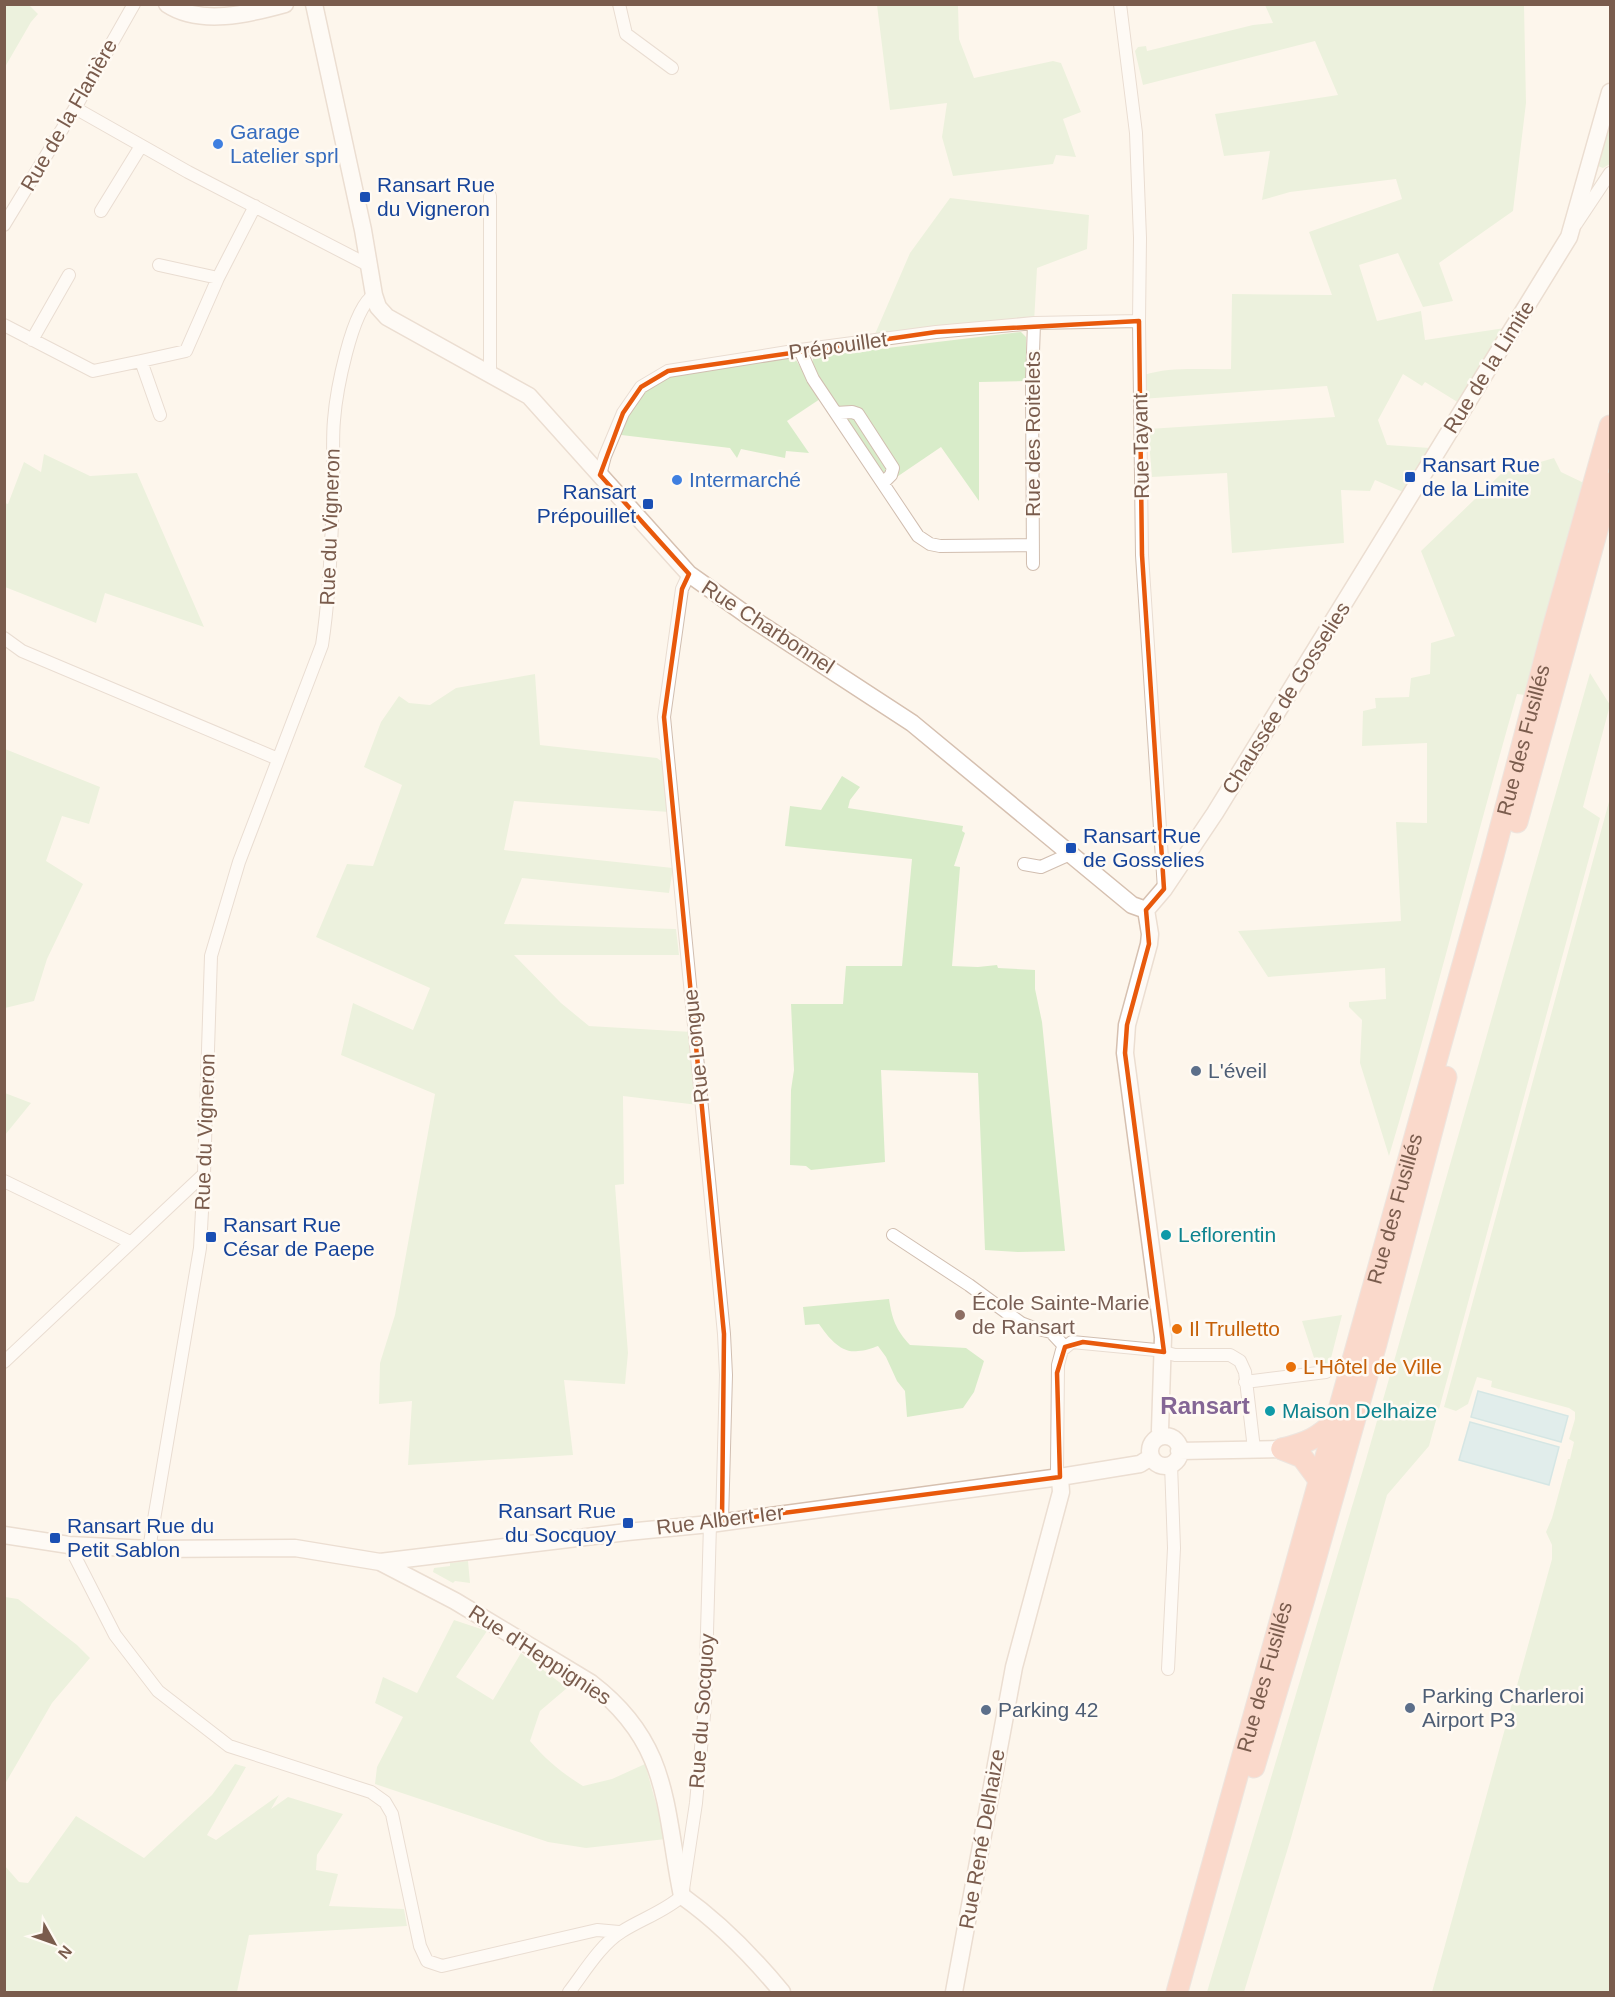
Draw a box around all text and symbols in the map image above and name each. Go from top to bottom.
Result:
street label: Rue de la Flanière [16,35,121,195]
place label: Garage Latelier sprl [230,120,339,167]
marker: Garage Latelier sprl [211,137,225,151]
place label: Ransart Rue du Vigneron [377,173,495,220]
marker: Ransart Rue du Vigneron [358,190,372,204]
street label: Rue de la Limite [1439,296,1539,437]
street label: Prépouillet [787,327,889,364]
street label: Rue des Roitelets [1021,351,1044,517]
street label: Rue Tayant [1128,393,1153,499]
street label: Rue du Vigneron [315,448,344,606]
place label: Ransart Rue de la Limite [1422,453,1540,500]
place label: Intermarché [689,468,801,491]
marker: Ransart Rue de la Limite [1403,470,1417,484]
marker: Intermarché [670,473,684,487]
place label: Ransart Prépouillet [537,480,636,527]
marker: Ransart Prépouillet [641,497,655,511]
street label: Rue Charbonnel [698,575,839,678]
street label: Chaussée de Gosselies [1217,598,1354,798]
street label: Rue des Fusillés [1492,662,1554,818]
place label: Ransart Rue de Gosselies [1083,824,1204,871]
marker: Ransart Rue de Gosselies [1064,841,1078,855]
street label: Rue Longue [678,988,713,1104]
street label: Rue du Vigneron [190,1053,219,1211]
place label: L'éveil [1208,1059,1267,1082]
marker: L'éveil [1189,1064,1203,1078]
street label: Rue des Fusillés [1363,1131,1426,1287]
place label: Ransart Rue César de Paepe [223,1213,375,1260]
place label: Leflorentin [1178,1223,1276,1246]
marker: Leflorentin [1159,1228,1173,1242]
marker: Ransart Rue César de Paepe [204,1230,218,1244]
place label: École Sainte-Marie de Ransart [972,1291,1149,1338]
marker: École Sainte-Marie de Ransart [953,1308,967,1322]
place label: Il Trulletto [1189,1317,1280,1340]
marker: Il Trulletto [1170,1322,1184,1336]
place label: L'Hôtel de Ville [1303,1355,1442,1378]
marker: L'Hôtel de Ville [1284,1360,1298,1374]
district label: Ransart [1160,1392,1250,1419]
place label: Maison Delhaize [1282,1399,1437,1422]
marker: Maison Delhaize [1263,1404,1277,1418]
place label: Ransart Rue du Socquoy [498,1499,616,1546]
street label: Rue Albert Ier [655,1500,785,1539]
place label: Ransart Rue du Petit Sablon [67,1514,214,1561]
marker: Ransart Rue du Socquoy [621,1516,635,1530]
marker: Ransart Rue du Petit Sablon [48,1531,62,1545]
street label: Rue des Fusillés [1232,1599,1296,1755]
street label: Rue d'Heppignies [465,1600,616,1709]
street label: Rue du Socquoy [685,1632,718,1789]
place label: Parking Charleroi Airport P3 [1422,1684,1584,1731]
place label: Parking 42 [998,1698,1098,1721]
marker: Parking Charleroi Airport P3 [1403,1701,1417,1715]
marker: Parking 42 [979,1703,993,1717]
street label: Rue René Delhaize [954,1747,1009,1931]
north arrow [24,1913,84,1973]
text: N [55,1942,75,1962]

